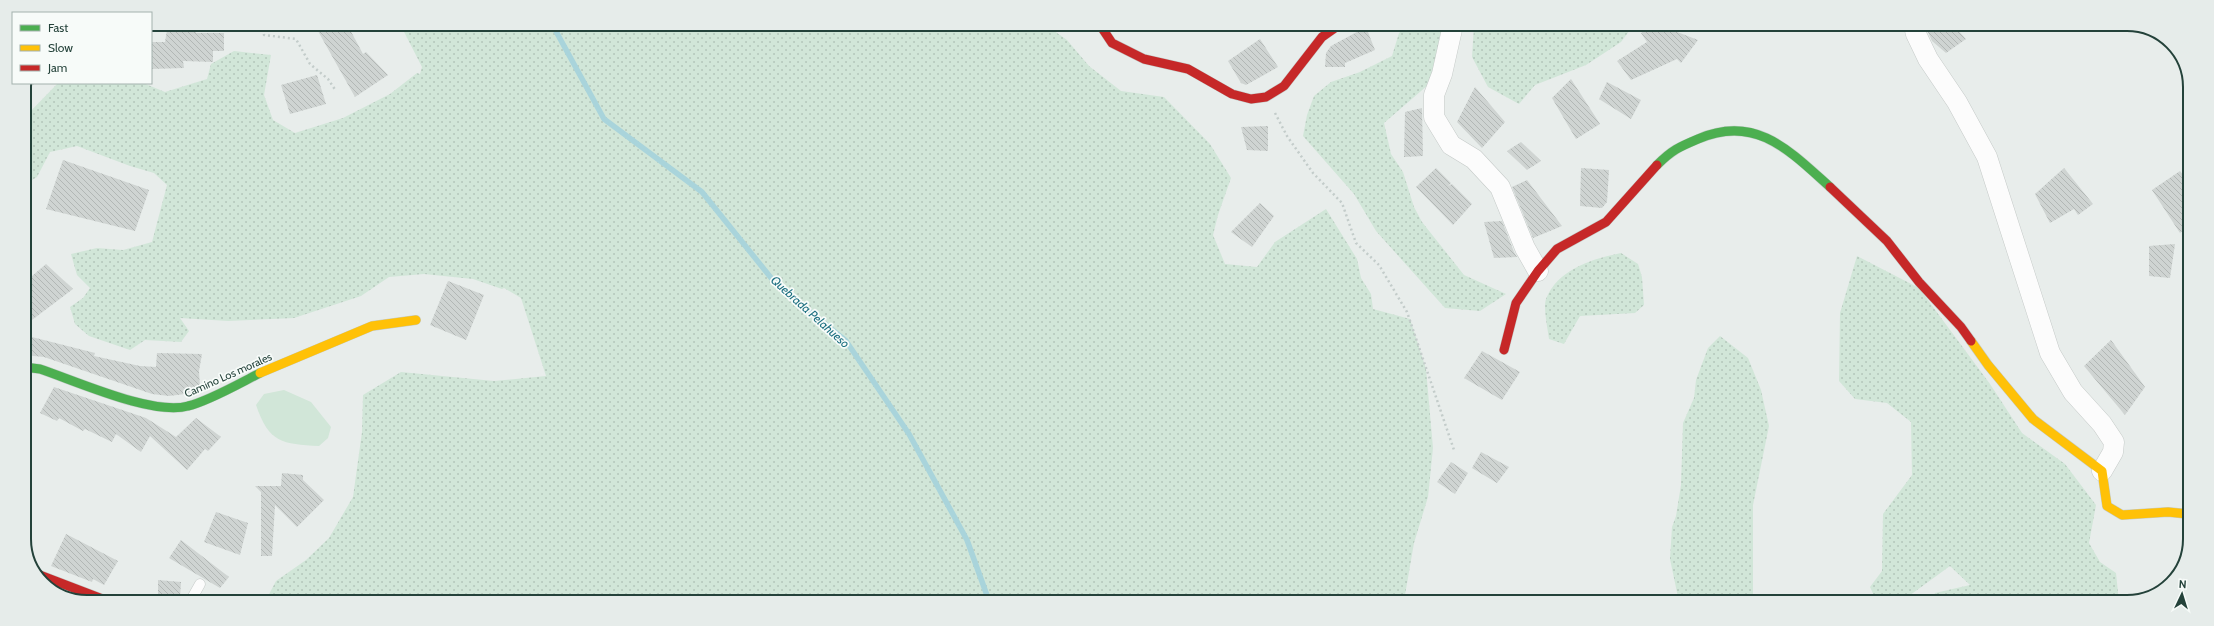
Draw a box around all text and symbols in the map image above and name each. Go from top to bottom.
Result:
legend [12,12,152,84]
text: Fast [48,20,68,35]
text: Slow [48,40,73,55]
text: Jam [47,60,67,75]
water label: Quebrada Pelahueso [768,272,853,351]
street label: Camino Los morales [182,349,274,401]
north arrow [2162,574,2202,614]
text: N [2178,577,2187,591]

